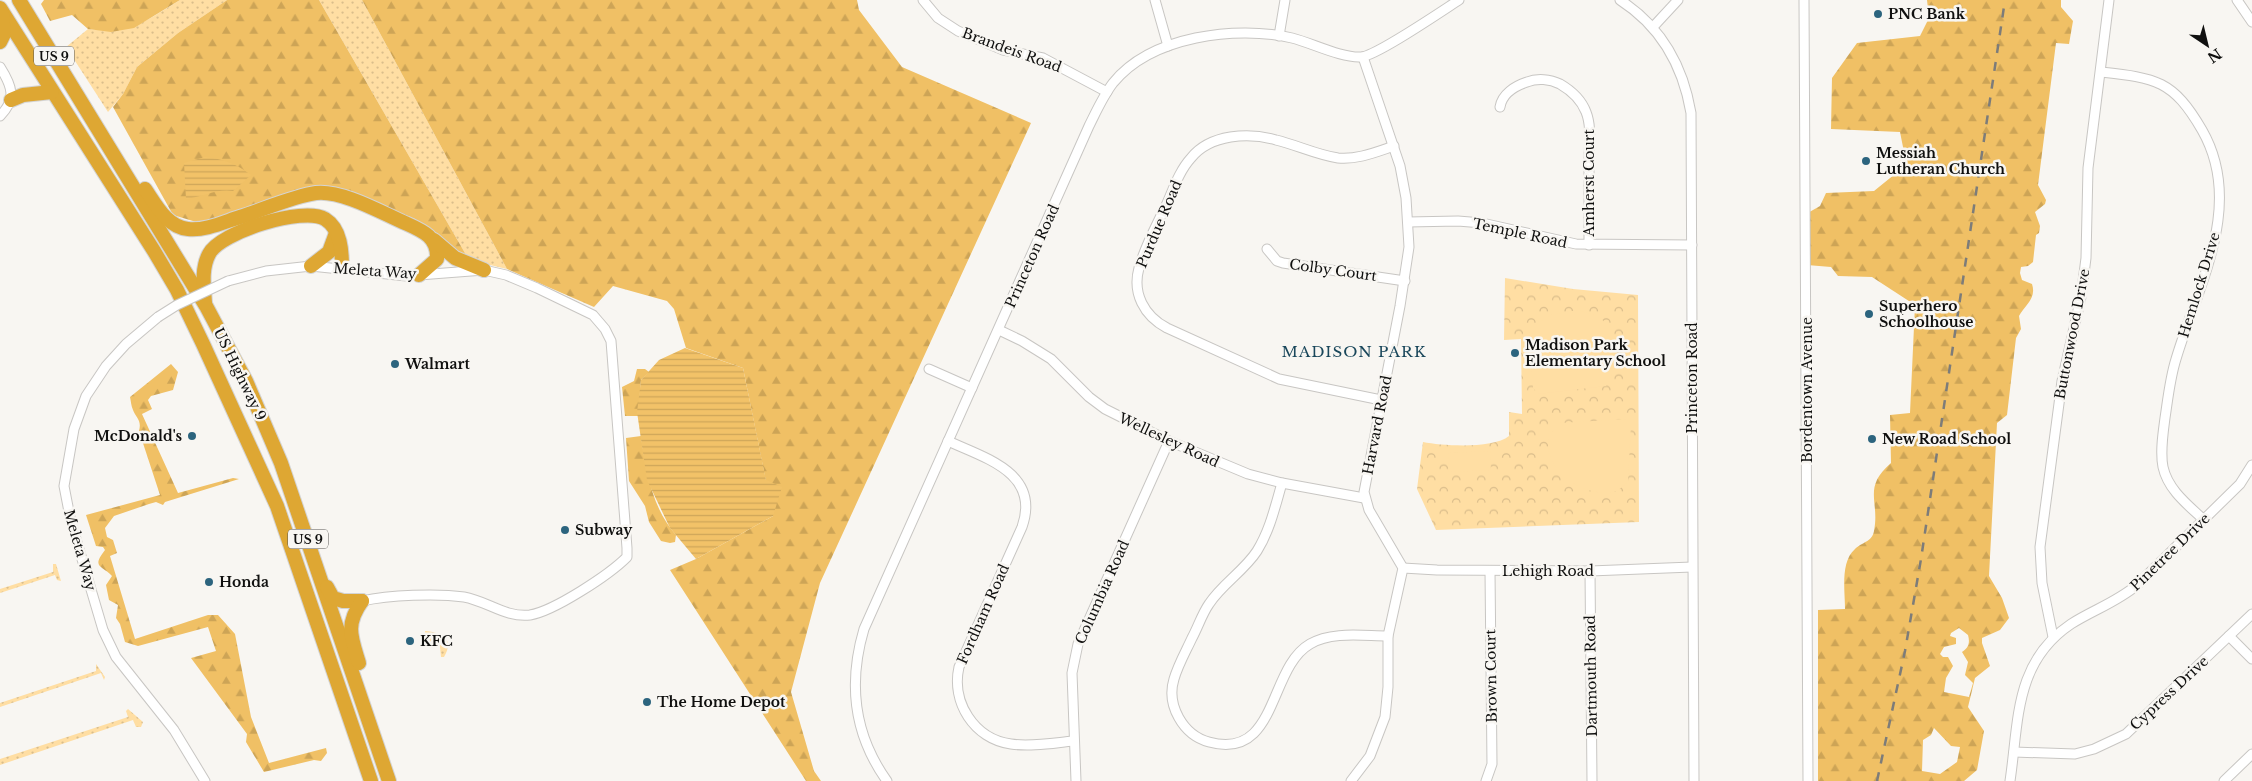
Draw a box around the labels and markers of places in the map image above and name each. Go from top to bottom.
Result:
place label: PNC Bank [1888,5,1966,23]
marker: PNC Bank [1872,8,1884,20]
place label: Messiah Lutheran Church [1876,144,2005,178]
marker: Messiah Lutheran Church [1860,155,1872,167]
place label: Superhero Schoolhouse [1879,297,1974,331]
marker: Superhero Schoolhouse [1863,308,1875,320]
place label: Madison Park Elementary School [1525,336,1666,370]
marker: Madison Park Elementary School [1509,347,1521,359]
place label: Walmart [404,355,470,373]
marker: Walmart [389,358,401,370]
place label: McDonald's [94,427,182,445]
marker: McDonald's [186,430,198,442]
place label: New Road School [1882,430,2011,448]
marker: New Road School [1866,433,1878,445]
place label: Subway [575,521,633,539]
marker: Subway [559,524,571,536]
place label: Honda [219,573,269,591]
marker: Honda [203,576,215,588]
place label: KFC [420,632,453,650]
marker: KFC [404,635,416,647]
place label: The Home Depot [657,693,786,711]
marker: The Home Depot [641,696,653,708]

